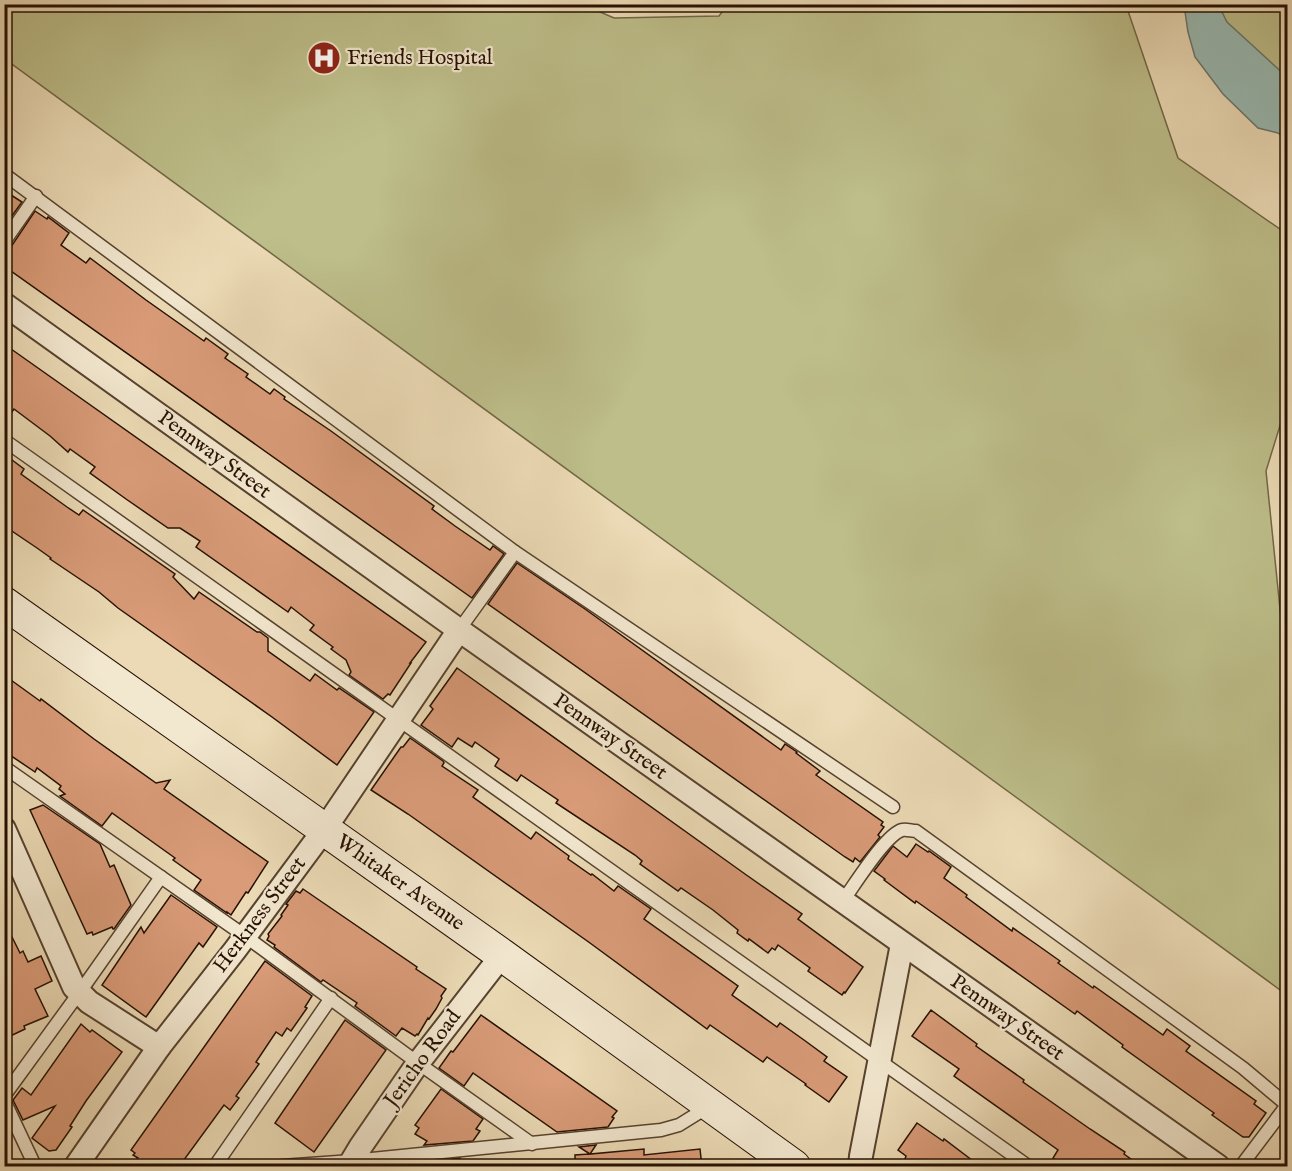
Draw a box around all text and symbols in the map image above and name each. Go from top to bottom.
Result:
hospital icon: Friends Hospital [306,40,342,76]
place label: Friends Hospital [347,45,493,72]
street label: Pennway Street [152,405,276,505]
street label: Pennway Street [548,688,672,786]
street label: Whitaker Avenue [330,829,470,938]
street label: Herkness Street [208,852,312,978]
street label: Pennway Street [945,969,1069,1067]
street label: Jericho Road [377,1004,468,1115]

